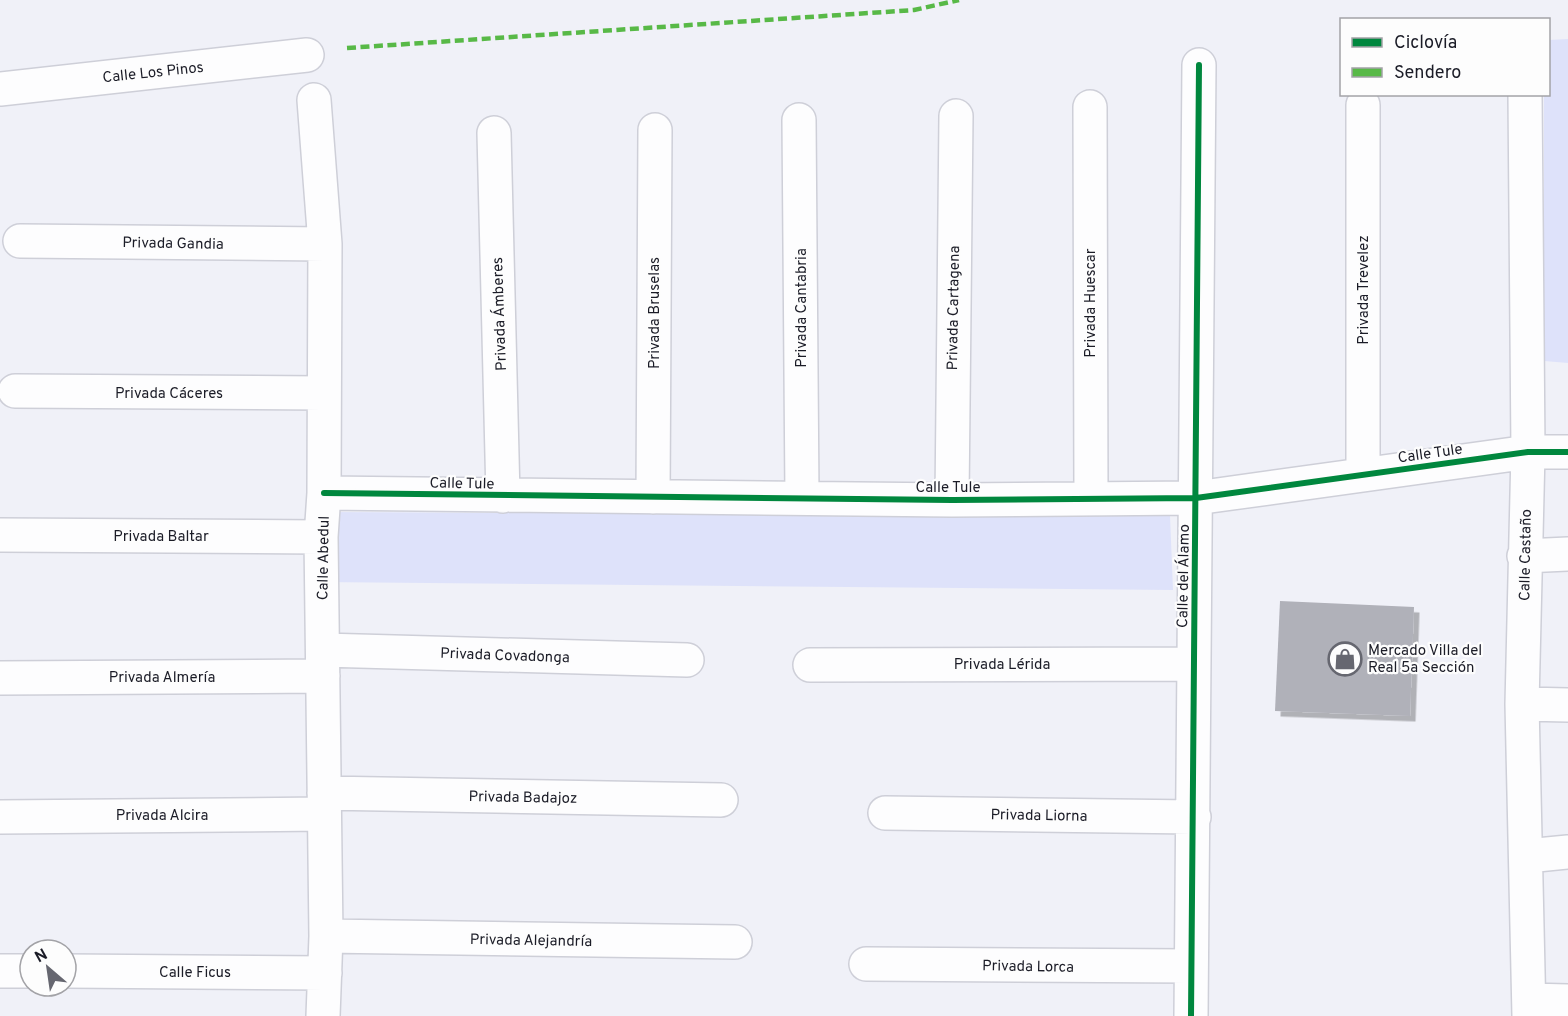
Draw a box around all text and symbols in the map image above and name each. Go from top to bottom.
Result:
legend [1340,18,1550,96]
text: Ciclovía [1394,32,1457,55]
street label: Calle Los Pinos [102,59,205,88]
text: Sendero [1394,62,1461,85]
street label: Privada Gandia [122,234,224,255]
street label: Privada Trevelez [1355,235,1374,345]
street label: Privada Cartagena [944,245,965,371]
street label: Privada Cantabria [793,248,812,368]
street label: Privada Huescar [1082,248,1101,358]
street label: Privada Ámberes [488,257,512,371]
street label: Privada Bruselas [646,257,665,369]
street label: Privada Cáceres [115,385,223,404]
street label: Calle Tule [1397,441,1464,468]
street label: Calle Tule [429,474,495,495]
street label: Calle Tule [915,479,981,498]
street label: Calle Castaño [1516,509,1537,601]
street label: Calle Abedul [314,516,335,600]
street label: Calle del Álamo [1173,524,1195,628]
street label: Privada Baltar [113,528,209,547]
shop icon: Mercado Villa del Real 5a Sección [1327,641,1363,677]
place label: Mercado Villa del Real 5a Sección [1368,642,1482,678]
street label: Privada Covadonga [440,645,570,668]
street label: Privada Lérida [954,656,1050,675]
street label: Privada Almería [109,669,215,688]
street label: Privada Badajoz [468,788,578,809]
street label: Privada Liorna [990,806,1088,827]
street label: Privada Alcira [116,807,208,826]
street label: Privada Alejandría [470,931,592,952]
north arrow [18,938,78,998]
text: N [32,945,52,968]
street label: Privada Lorca [982,957,1074,978]
street label: Calle Ficus [159,964,231,983]

